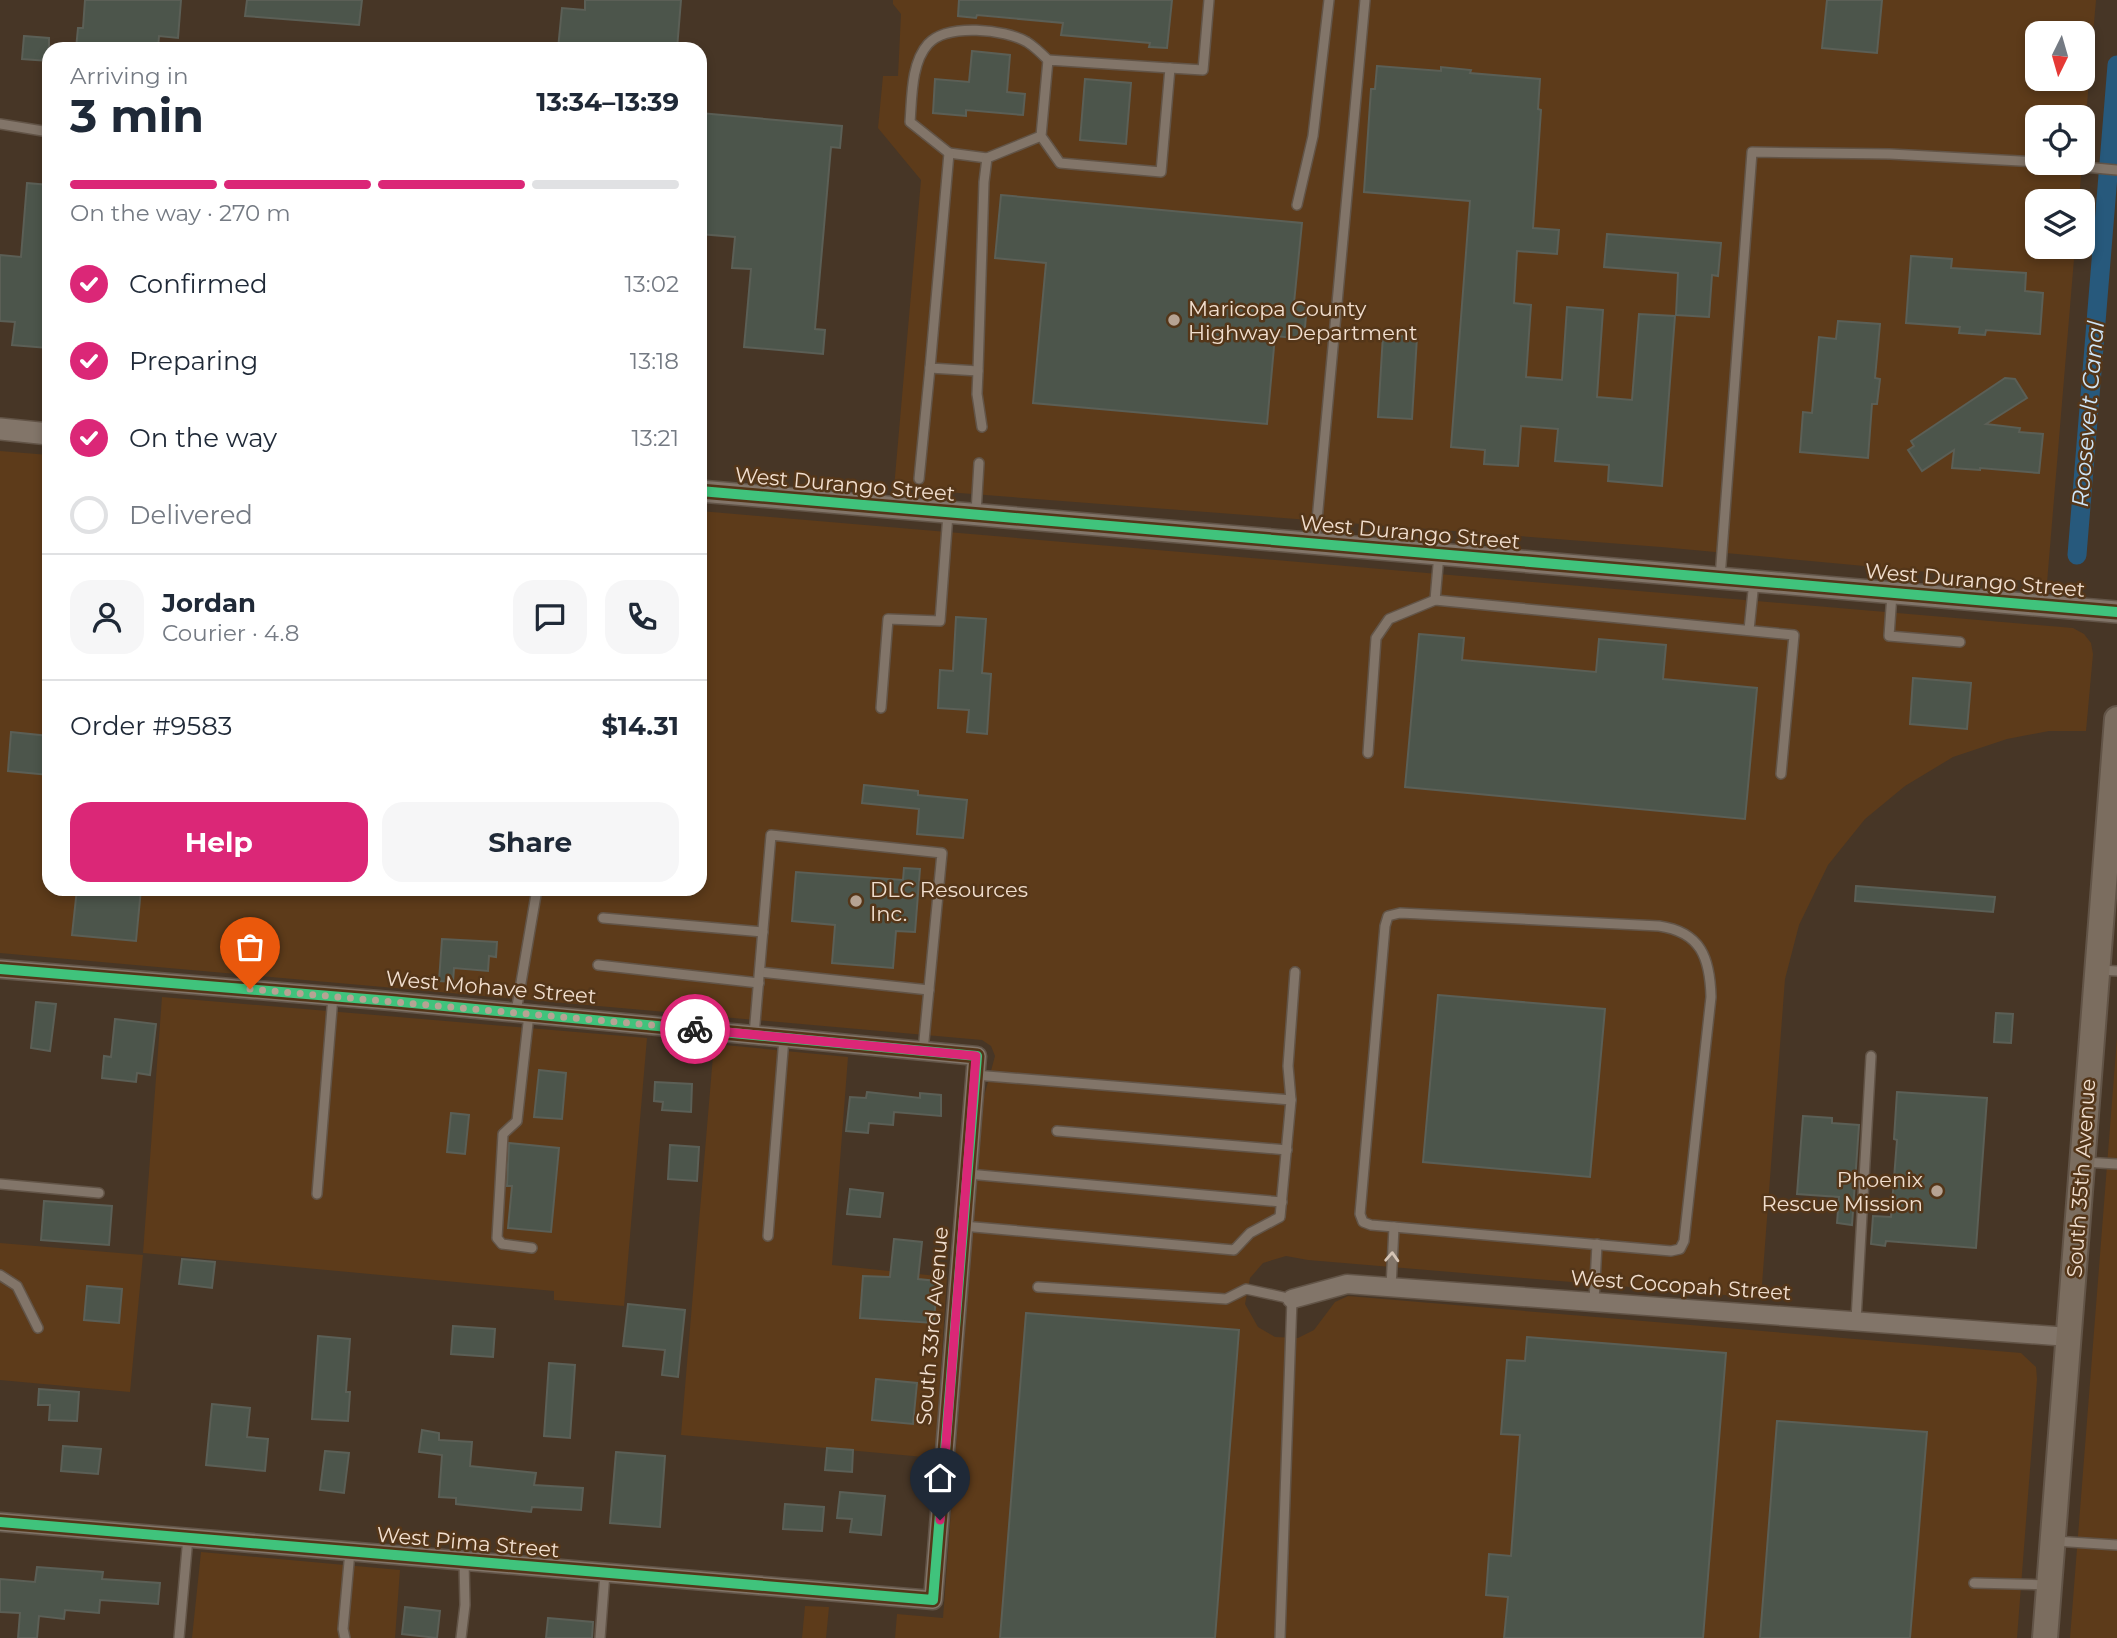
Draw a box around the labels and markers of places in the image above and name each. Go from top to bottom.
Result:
place label: Maricopa County Highway Department [1188,296,1418,345]
marker: Maricopa County Highway Department [1166,312,1182,328]
place label: DLC Resources Inc. [870,877,1028,926]
marker: DLC Resources Inc. [848,893,864,909]
pin [220,917,280,989]
place label: Phoenix Rescue Mission [1762,1167,1923,1216]
marker: Phoenix Rescue Mission [1929,1183,1945,1199]
pin [910,1448,970,1520]

